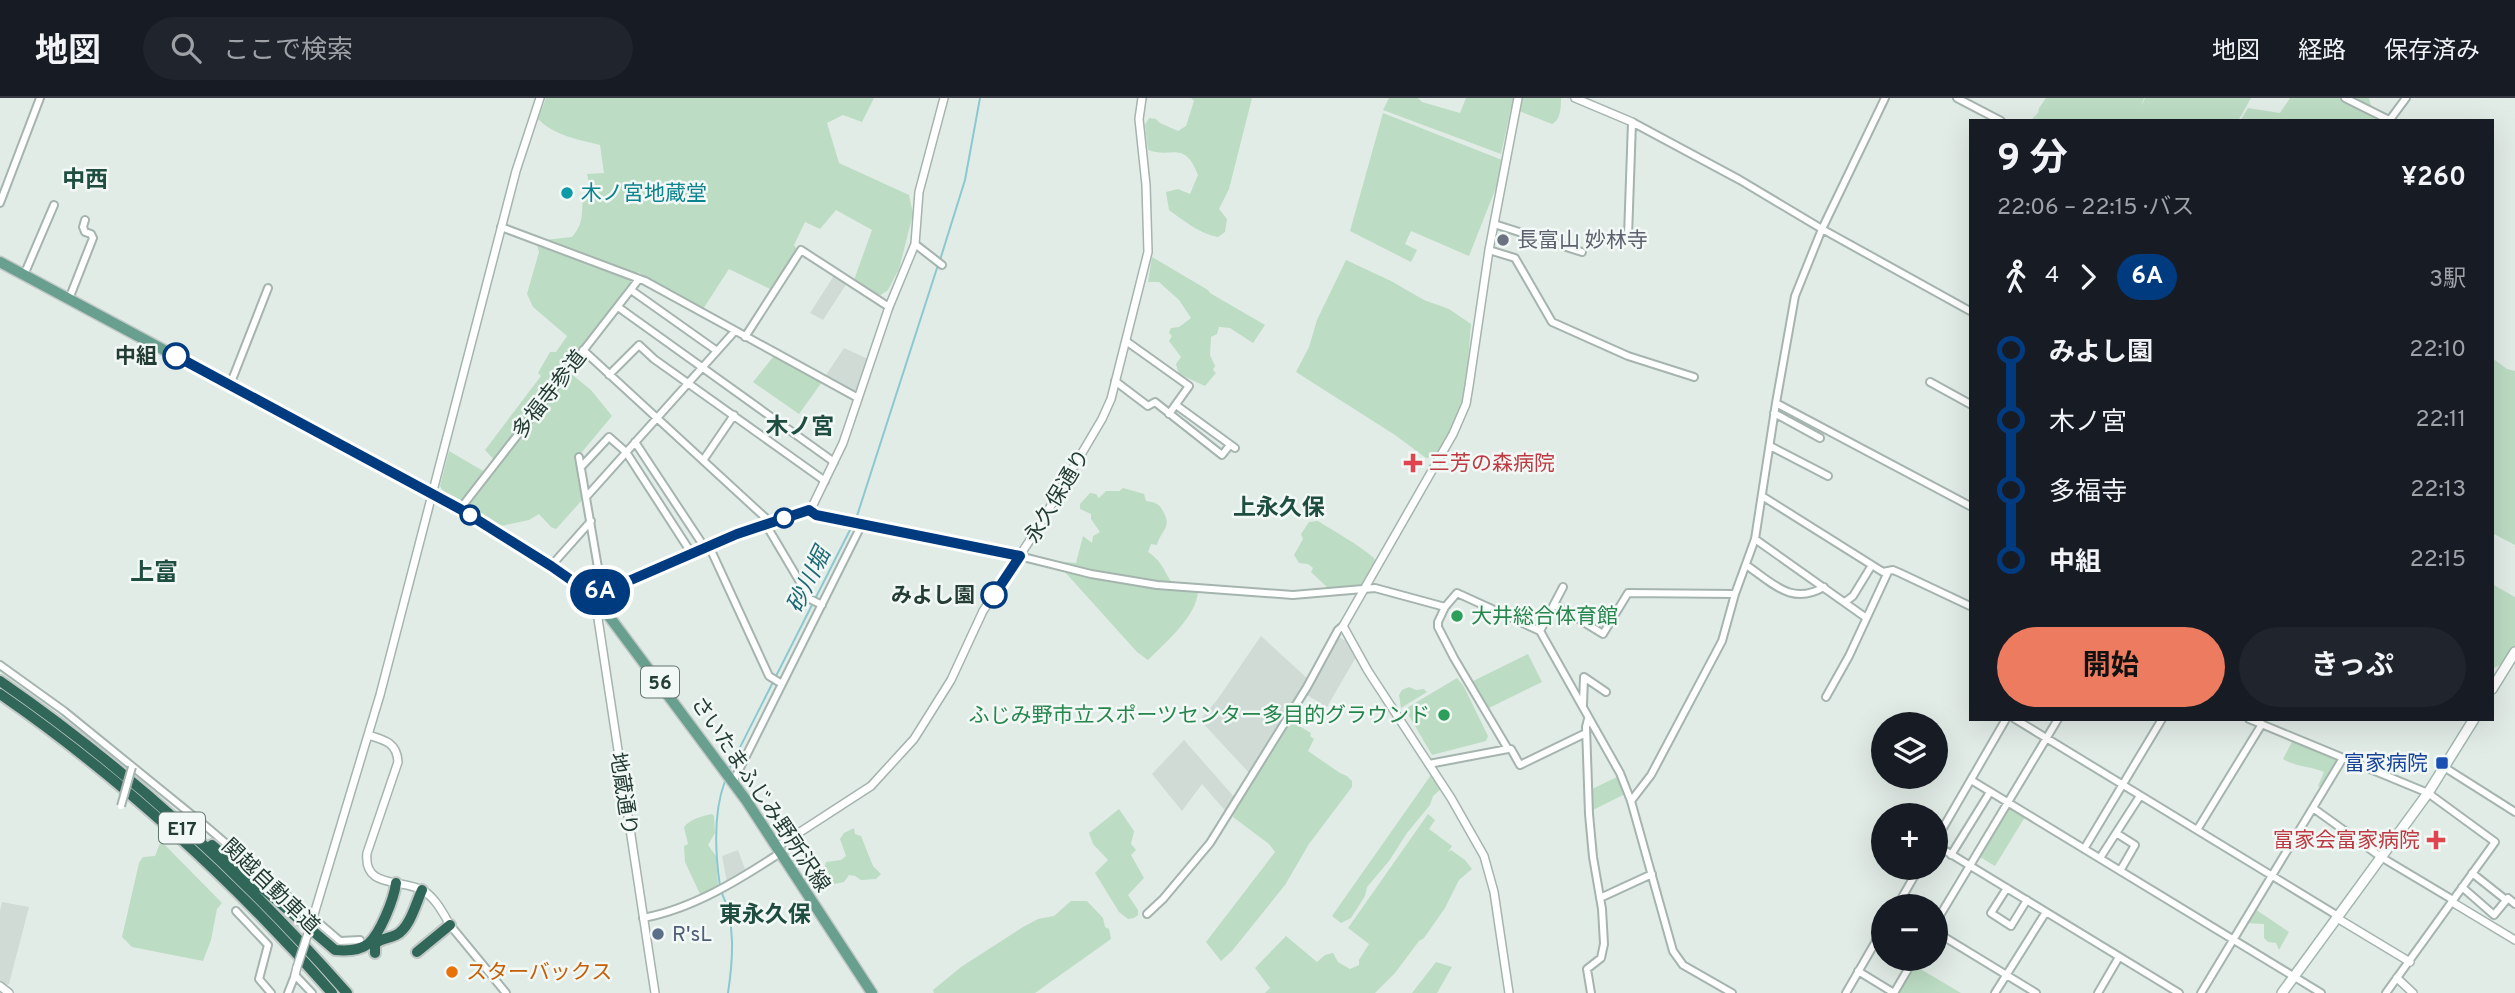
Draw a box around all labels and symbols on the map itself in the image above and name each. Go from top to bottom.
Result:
district label: 中西 [62,167,108,196]
place label: 木ノ宮地蔵堂 [581,181,707,208]
marker: 木ノ宮地蔵堂 [559,185,575,201]
place label: 長富山 妙林寺 [1517,228,1648,255]
marker: 長富山 妙林寺 [1495,232,1511,248]
marker: 中組 [163,343,189,369]
place label: 中組 [115,344,157,371]
street label: 多福寺参道 [507,345,593,445]
district label: 木ノ宮 [766,414,835,443]
street label: 永久保通り [1020,445,1097,549]
place label: 三芳の森病院 [1429,451,1555,478]
marker: 三芳の森病院 [1403,453,1423,473]
district label: 上永久保 [1233,495,1325,524]
unlabelled marker [460,505,480,525]
unlabelled marker [774,508,794,528]
water label: 砂川堀 [782,541,840,618]
district label: 上富 [130,559,178,589]
line badge: 6A [568,569,632,615]
marker: みよし園 [981,582,1007,608]
place label: みよし園 [891,583,975,610]
place label: 大井総合体育館 [1471,604,1618,631]
marker: 大井総合体育館 [1449,608,1465,624]
road number: 56 [641,666,679,698]
street label: さいたまふじみ野所沢線 [684,692,835,898]
place label: ふじみ野市⽴スポーツセンター多⽬的グラウンド [968,703,1430,730]
marker: ふじみ野市⽴スポーツセンター多⽬的グラウンド [1436,707,1452,723]
street label: 地蔵通り [603,751,642,838]
place label: 富家病院 [2344,751,2428,778]
marker: 富家病院 [2434,755,2450,771]
road number: E17 [159,813,205,844]
place label: 富家会富家病院 [2273,828,2420,855]
marker: 富家会富家病院 [2426,830,2446,850]
street label: 関越自動車道 [215,834,325,941]
district label: 東永久保 [719,902,811,931]
place label: R'sL [672,922,712,949]
marker: R'sL [650,926,666,942]
place label: スターバックス [466,960,612,987]
marker: スターバックス [444,964,460,980]

